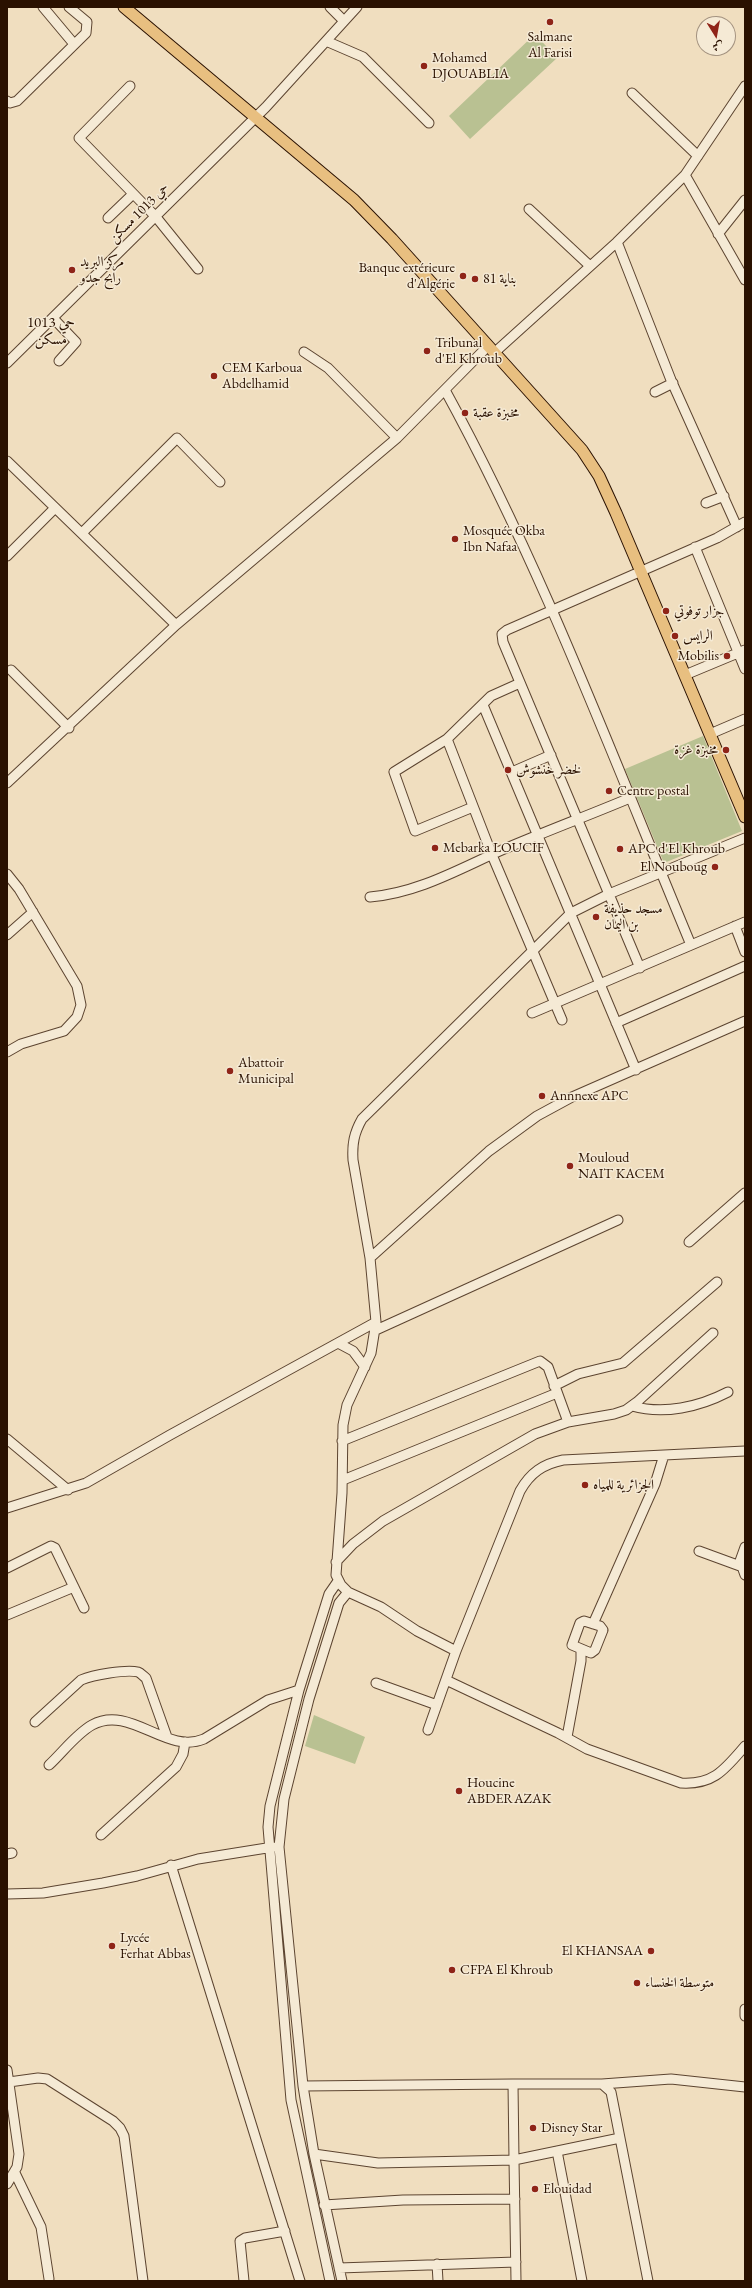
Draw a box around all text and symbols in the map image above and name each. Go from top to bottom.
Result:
north arrow [696,16,736,56]
marker: Salmane Al Farisi [545,17,555,27]
place label: Salmane Al Farisi [528,29,572,62]
text: ش [711,39,725,55]
place label: Mohamed DJOUABLIA [432,50,509,82]
marker: Mohamed DJOUABLIA [419,61,429,71]
street label: حي 1013 مسكن [105,179,173,247]
place label: مركز البريد رابح جدو [80,254,124,286]
place label: Banque extérieure d'Algérie [359,260,455,292]
marker: مركز البريد رابح جدو [67,265,77,275]
marker: Banque extérieure d'Algérie [458,271,468,281]
place label: بناية 81 [483,271,516,287]
marker: بناية 81 [470,274,480,284]
district label: حي 1013 مسكن [27,314,75,349]
place label: Tribunal d'El Khroub [435,335,502,368]
marker: Tribunal d'El Khroub [422,346,432,356]
place label: CEM Karboua Abdelhamid [222,360,302,392]
marker: CEM Karboua Abdelhamid [209,371,219,381]
place label: مخبزة عقبة [473,405,519,421]
marker: مخبزة عقبة [460,408,470,418]
place label: Mosquée Okba Ibn Nafaa [463,523,545,556]
marker: Mosquée Okba Ibn Nafaa [450,534,460,544]
place label: جزار توفوتي [674,603,724,619]
marker: جزار توفوتي [661,606,671,616]
place label: الرايس [683,628,713,644]
marker: الرايس [670,631,680,641]
place label: Mobilis [678,648,719,664]
marker: Mobilis [722,651,732,661]
place label: مخبزة غزة [674,742,718,758]
marker: مخبزة غزة [721,745,731,755]
place label: لخضر خنشوش [516,762,581,778]
marker: لخضر خنشوش [503,765,513,775]
place label: Centre postal [617,783,689,799]
marker: Centre postal [604,786,614,796]
place label: Mebarka LOUCIF [443,840,544,856]
place label: APC d'El Khroub [628,841,725,857]
marker: Mebarka LOUCIF [430,843,440,853]
marker: APC d'El Khroub [615,844,625,854]
place label: El Nouboug [640,859,707,875]
marker: El Nouboug [710,862,720,872]
place label: مسجد حذيفة بن اليمان [604,901,663,934]
marker: مسجد حذيفة بن اليمان [591,912,601,922]
place label: Abattoir Municipal [238,1055,294,1088]
marker: Abattoir Municipal [225,1066,235,1076]
place label: Annnexe APC [550,1088,628,1104]
marker: Annnexe APC [537,1091,547,1101]
place label: Mouloud NAIT KACEM [578,1150,665,1182]
marker: Mouloud NAIT KACEM [565,1161,575,1171]
place label: الجزائرية للمياه [593,1477,654,1493]
marker: الجزائرية للمياه [580,1480,590,1490]
place label: Houcine ABDERAZAK [467,1775,551,1808]
marker: Houcine ABDERAZAK [454,1786,464,1796]
place label: Lycée Ferhat Abbas [120,1930,191,1962]
marker: Lycée Ferhat Abbas [107,1941,117,1951]
place label: El KHANSAA [561,1943,643,1959]
marker: El KHANSAA [646,1946,656,1956]
place label: CFPA El Khroub [460,1962,553,1978]
marker: CFPA El Khroub [447,1965,457,1975]
place label: متوسطة الخنساء [645,1975,714,1991]
marker: متوسطة الخنساء [632,1978,642,1988]
place label: Disney Star [541,2120,602,2136]
marker: Disney Star [528,2123,538,2133]
place label: Elouidad [543,2181,592,2197]
marker: Elouidad [530,2184,540,2194]

